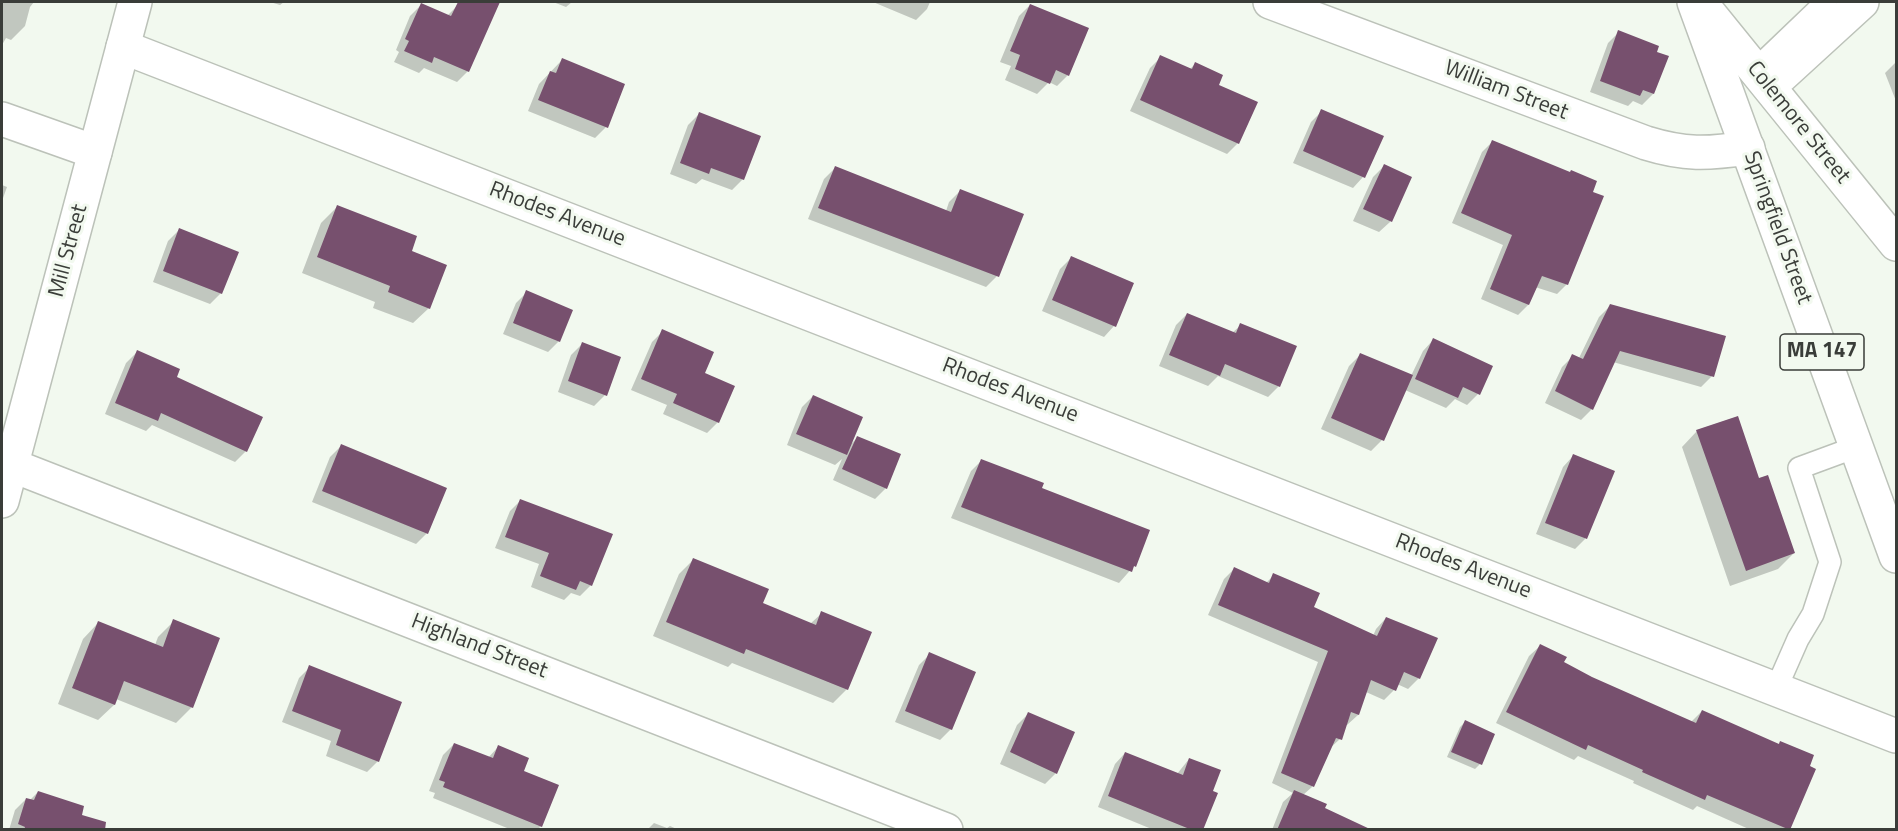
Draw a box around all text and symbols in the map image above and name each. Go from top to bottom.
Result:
street label: William Street [1440,55,1572,127]
street label: Colemore Street [1741,57,1855,189]
street label: Springfield Street [1737,148,1817,308]
street label: Rhodes Avenue [485,177,629,253]
street label: Mill Street [44,202,94,300]
road number: MA 147 [1780,334,1864,370]
street label: Rhodes Avenue [938,353,1082,429]
street label: Rhodes Avenue [1391,529,1535,605]
street label: Highland Street [407,609,551,685]

